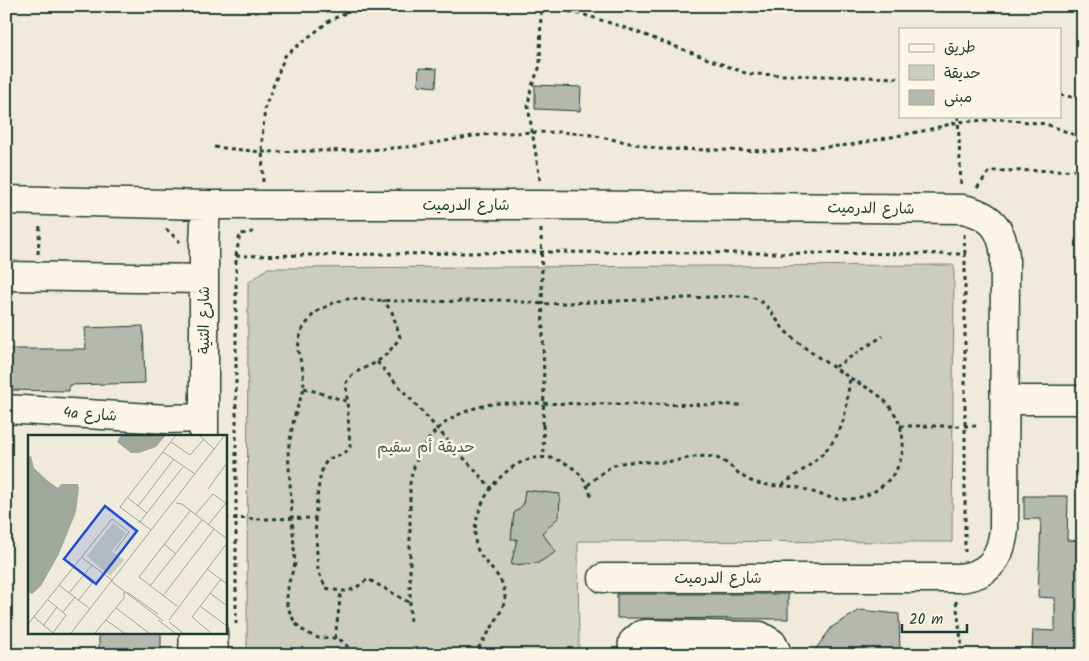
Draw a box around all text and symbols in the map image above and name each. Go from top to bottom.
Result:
legend [899,28,1062,118]
text: طريق [944,36,976,60]
text: حديقة [944,62,981,86]
text: مبنى [944,86,972,110]
street label: شارع الدرميت [422,194,510,218]
street label: شارع الدرميت [827,196,915,222]
street label: شارع الثنية [193,286,217,354]
street label: 4a شارع [62,401,118,429]
inset map [28,435,226,634]
park label: حديقة أم سقيم [377,436,475,460]
street label: شارع الدرميت [674,567,762,591]
scale bar [902,601,966,633]
text: 20 m [909,608,943,632]

